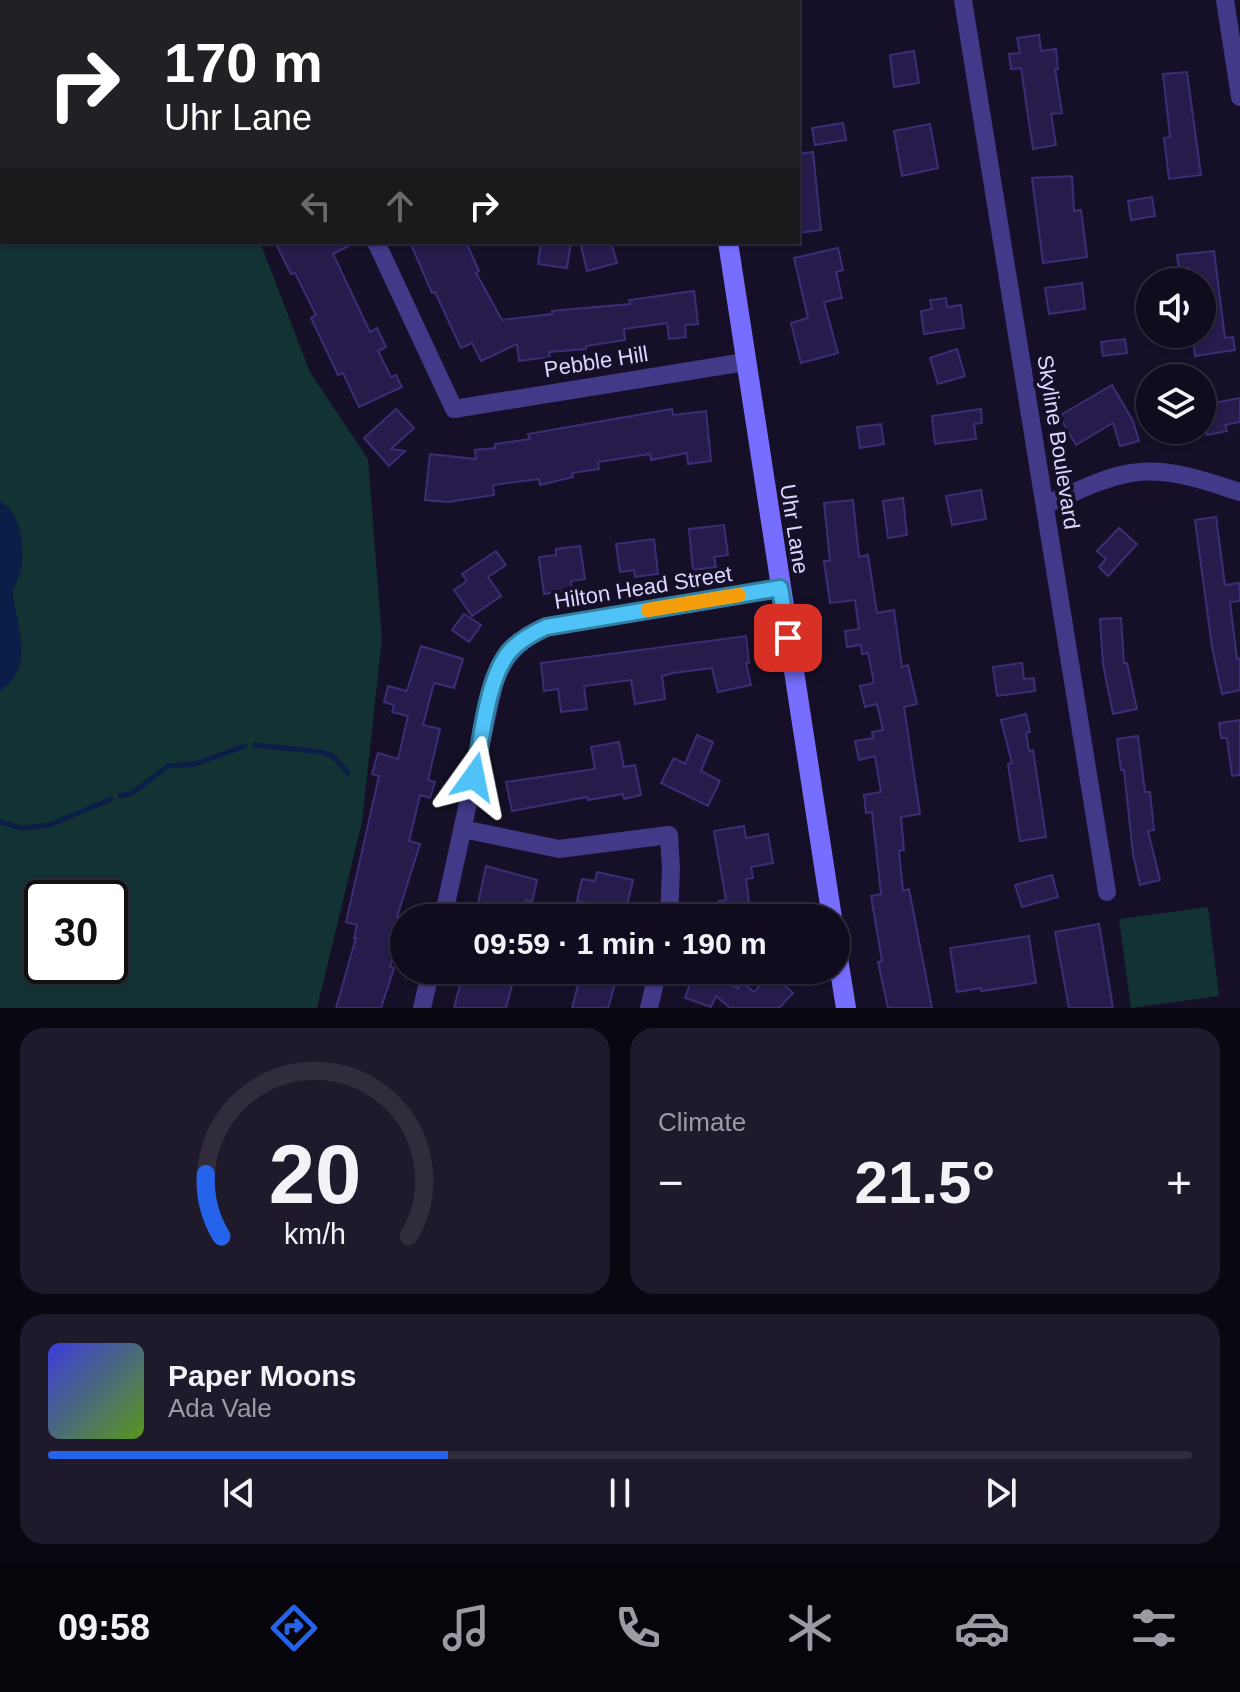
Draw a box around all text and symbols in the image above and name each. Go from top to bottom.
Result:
text: 170 m [164,31,323,94]
icon: right [32,32,136,136]
text: Uhr Lane [164,97,312,138]
icon: left [294,184,338,228]
icon: ahead [378,184,422,228]
icon: right [462,184,506,228]
map controls [1136,268,1216,444]
button: sound [1136,268,1216,348]
street label: Pebble Hill [542,341,650,382]
street label: Skyline Boulevard [1032,353,1085,531]
button: layers [1136,364,1216,444]
street label: Uhr Lane [775,482,814,576]
street label: Hilton Head Street [552,561,734,614]
pin [754,604,822,672]
icon: arrive [766,616,810,660]
position arrow [432,735,516,819]
speed limit sign: 30 [24,880,128,984]
text: 09:59 · 1 min · 190 m [473,927,767,960]
text: Climate [658,1107,746,1137]
text: 20 [269,1128,361,1221]
text: 21.5° [855,1149,995,1216]
text: − [658,1158,684,1207]
text: + [1166,1158,1192,1207]
text: km/h [284,1218,346,1250]
text: Paper Moons [168,1359,356,1392]
text: Ada Vale [168,1393,272,1423]
icon: previous [217,1471,261,1515]
icon: pause [598,1471,642,1515]
icon: next [979,1471,1023,1515]
icon: directions [266,1600,322,1656]
icon: music [438,1600,494,1656]
icon: phone [610,1600,666,1656]
icon: climate [782,1600,838,1656]
icon: car [954,1600,1010,1656]
icon: filters [1126,1600,1182,1656]
text: 09:58 [58,1607,150,1648]

